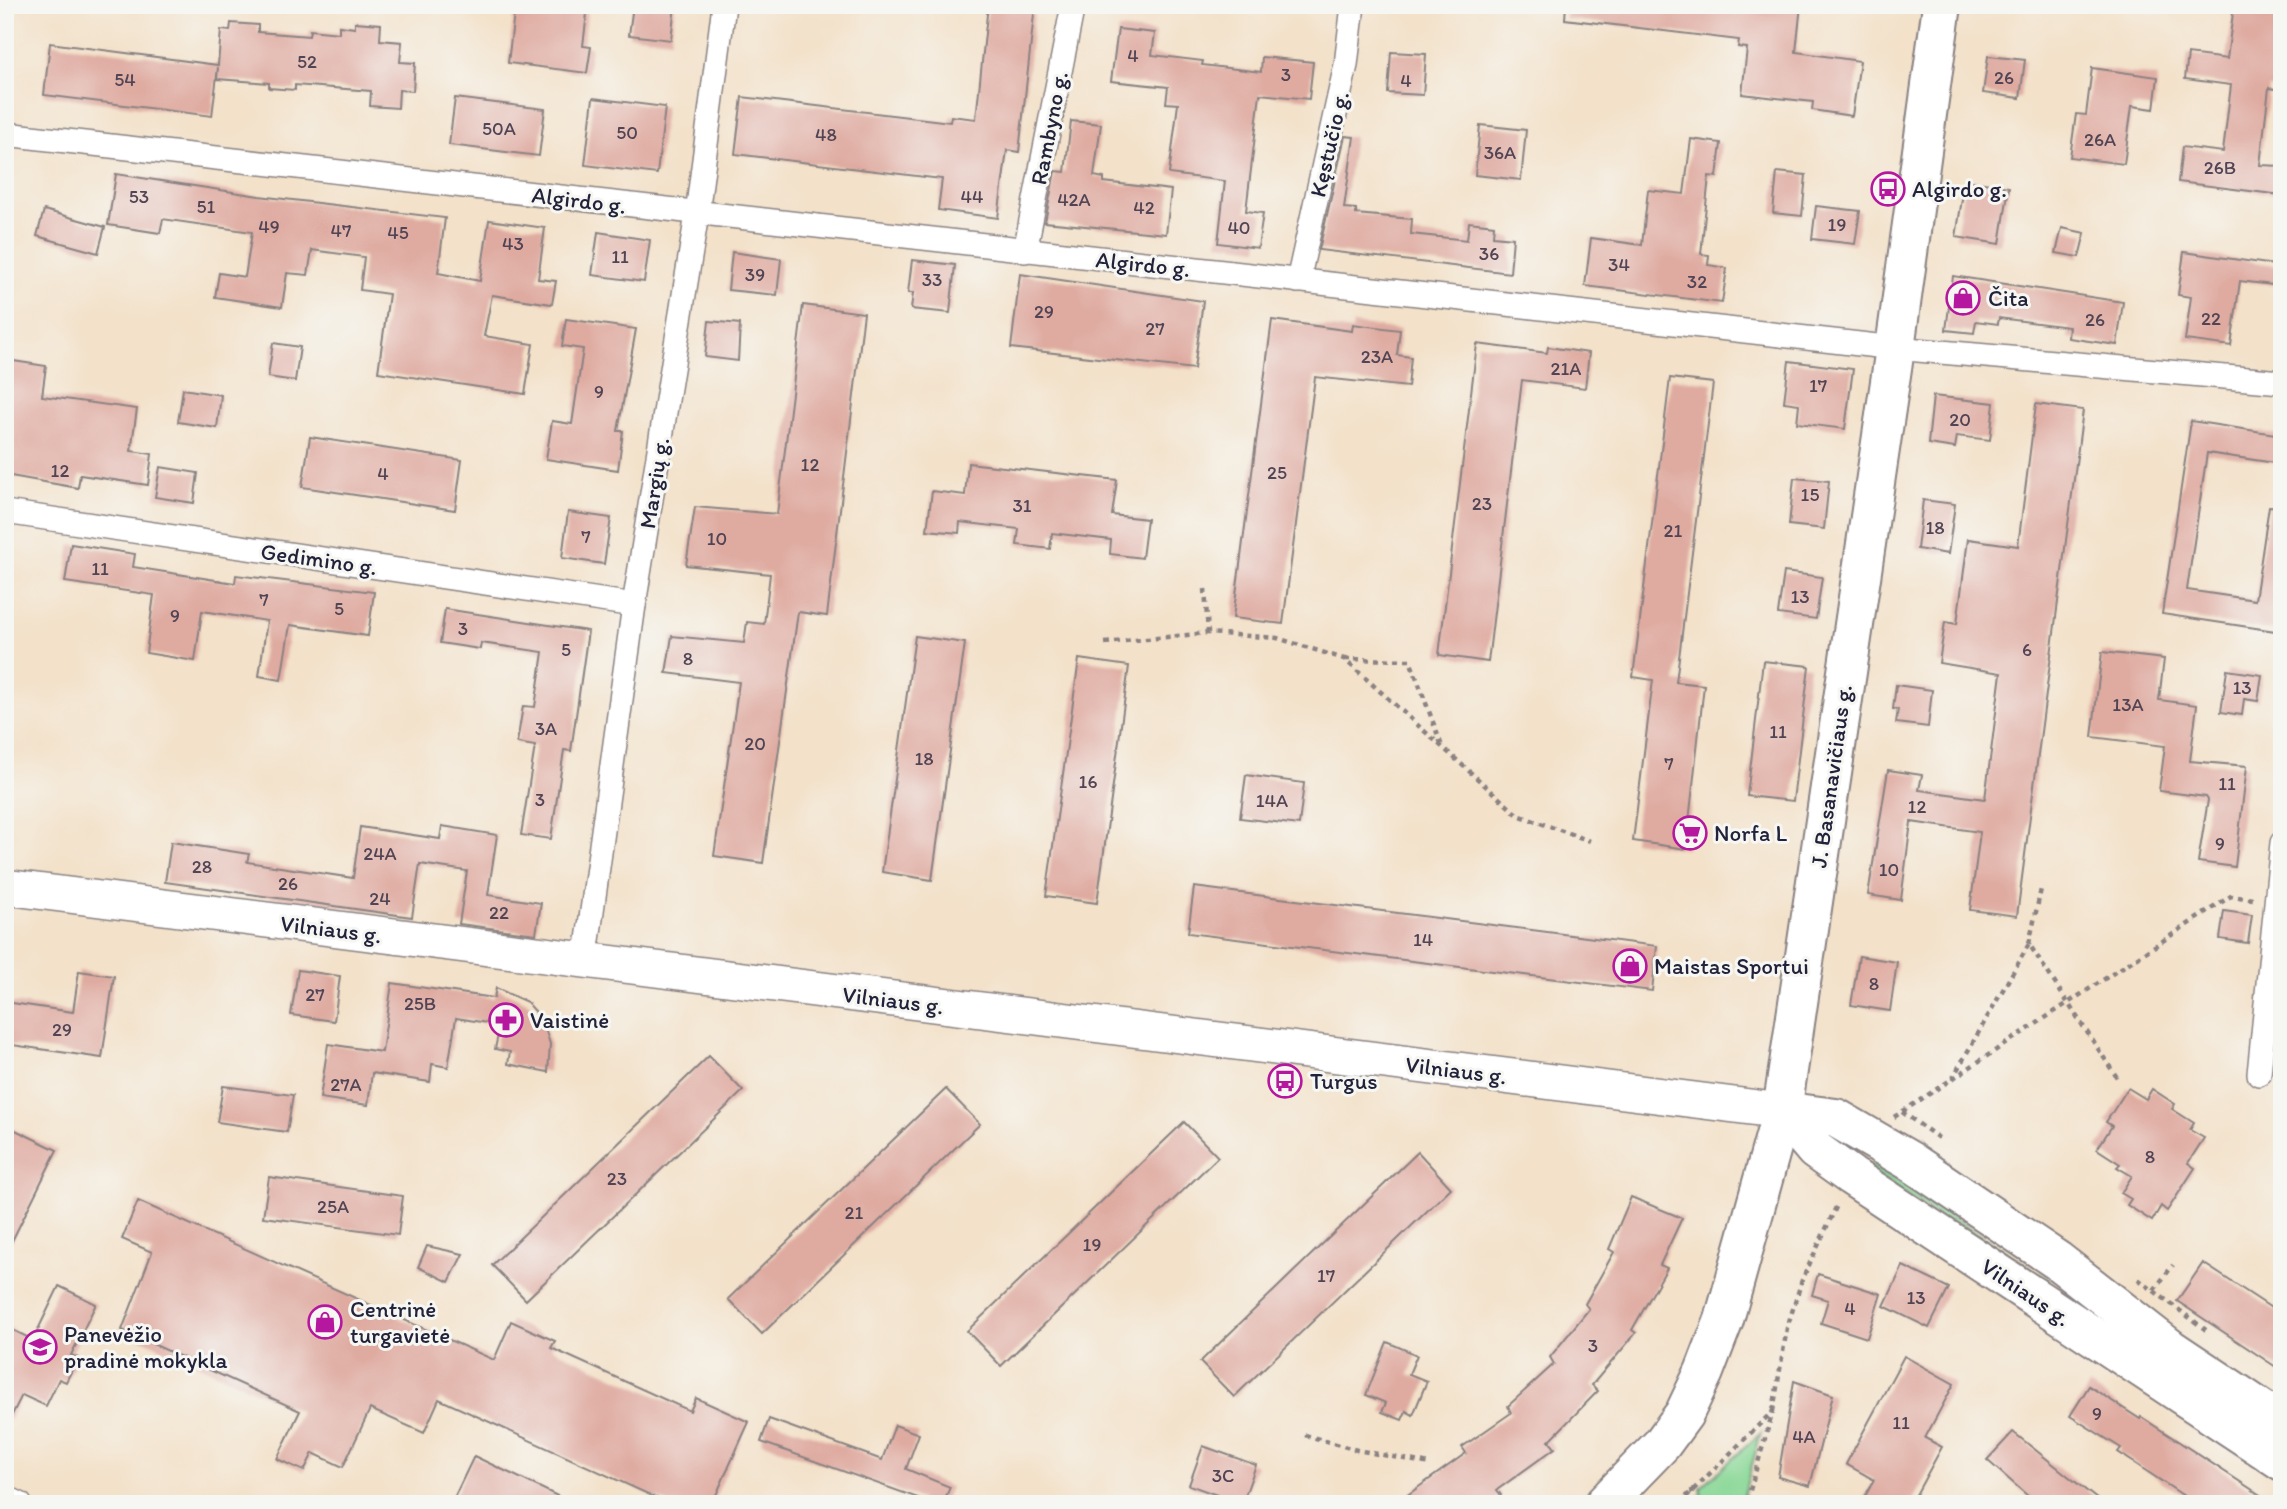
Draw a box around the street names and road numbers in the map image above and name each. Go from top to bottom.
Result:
street label: Rambyno g. [1024,69,1074,187]
street label: Kęstučio g. [1303,88,1355,200]
street label: Algirdo g. [530,180,628,220]
street label: Algirdo g. [1094,245,1192,283]
street label: Margių g. [633,435,675,531]
street label: Gedimino g. [259,537,379,581]
street label: J. Basanavičiaus g. [1804,682,1858,870]
street label: Vilniaus g. [279,909,383,949]
street label: Vilniaus g. [841,980,945,1020]
street label: Vilniaus g. [1404,1050,1508,1090]
street label: Vilniaus g. [1976,1252,2076,1332]

